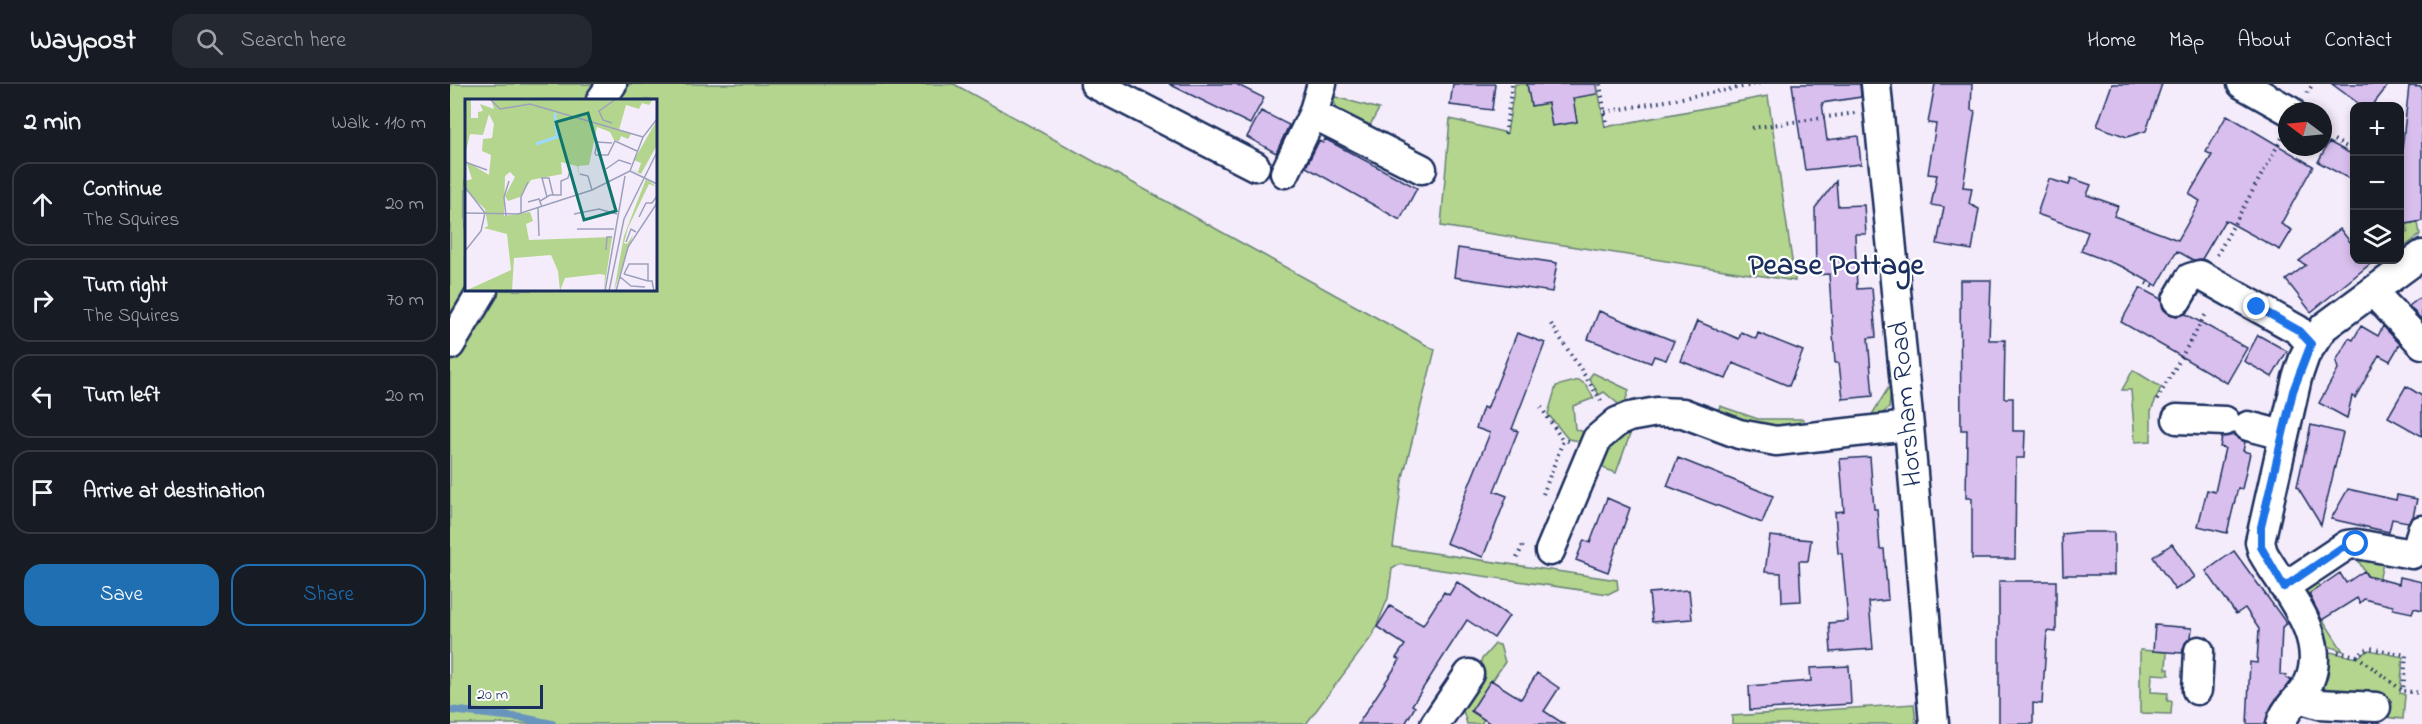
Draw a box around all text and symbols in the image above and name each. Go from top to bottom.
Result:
search box [172,14,592,68]
text: Waypost [30,21,136,62]
icon: search [193,25,226,58]
text: Search here [241,25,346,57]
text: Home [2087,26,2136,56]
text: Map [2169,26,2204,56]
text: About [2237,26,2291,56]
text: Contact [2324,26,2392,56]
inset map [465,99,657,291]
north arrow [2278,102,2332,156]
map controls [2350,102,2404,264]
button: + [2350,102,2404,156]
text: 2 min [24,104,81,142]
text: Walk · 110 m [331,109,426,138]
button: − [2350,156,2404,210]
text: Continue [83,174,162,206]
icon: ahead [26,188,59,221]
text: 20 m [385,190,424,219]
text: The Squires [83,206,179,235]
button: layers [2350,210,2404,264]
district label: Pease Pottage [1748,245,1926,290]
text: Turn right [83,270,168,302]
icon: right [26,284,59,317]
text: 70 m [387,286,424,315]
route end [2243,293,2269,319]
text: The Squires [83,302,179,331]
street label: Horsham Road [1880,320,1934,488]
icon: left [26,380,59,413]
text: Turn left [83,380,160,412]
text: 20 m [385,382,424,411]
icon: arrive [26,476,59,509]
text: Arrive at destination [83,476,265,508]
route start [2342,530,2368,556]
button: Save [24,564,219,626]
button: Share [231,564,426,626]
scale bar [468,682,543,710]
text: 20 m [477,683,508,707]

